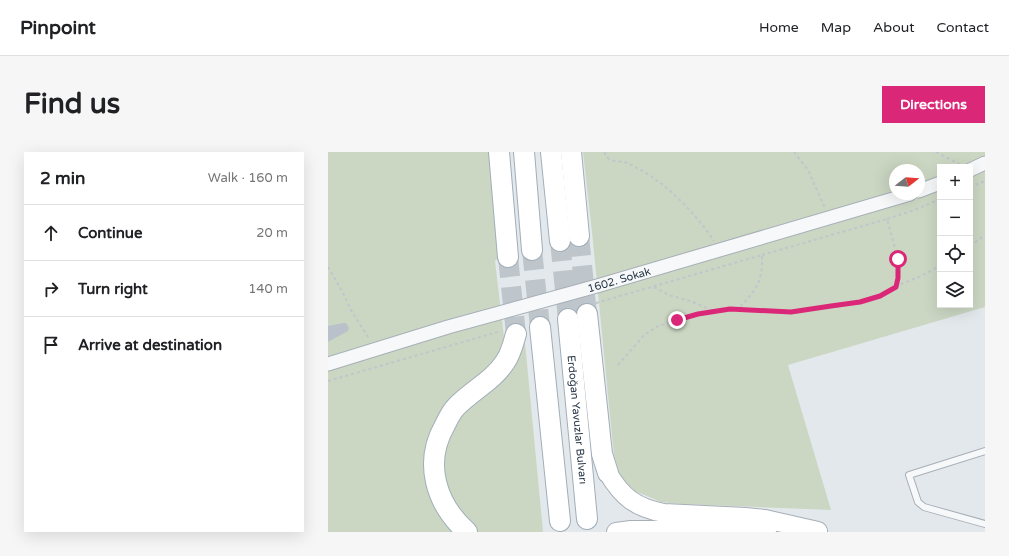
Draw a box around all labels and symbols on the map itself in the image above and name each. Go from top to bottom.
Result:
north arrow [889,164,925,200]
route start [889,250,907,268]
street label: 1602. Sokak [586,265,652,295]
route end [668,311,686,329]
street label: Erdoğan Yavuzlar Bulvarı [564,354,590,485]

